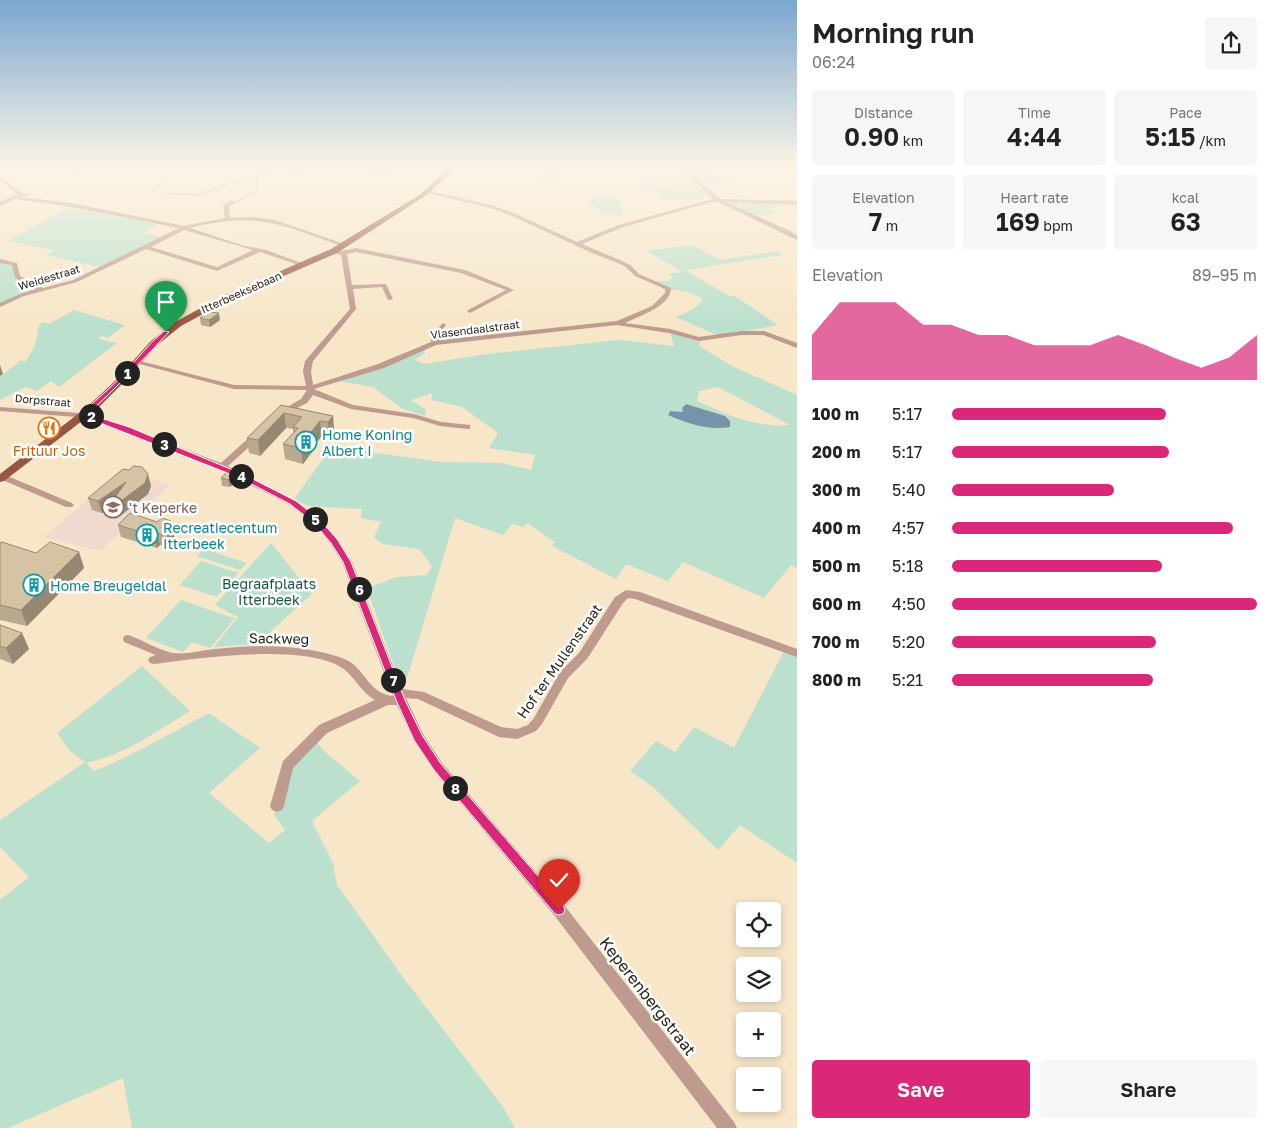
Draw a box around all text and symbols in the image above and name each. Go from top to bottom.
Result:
text: Morning run [812,16,975,49]
button: share [1205,17,1257,69]
text: 06:24 [812,52,855,72]
text: Distance [854,104,913,121]
text: Time [1018,104,1051,121]
text: Pace [1169,104,1202,121]
text: 0.90 [844,121,899,152]
text: 4:44 [1007,121,1062,152]
text: 5:15 [1145,121,1195,152]
text: km [899,132,923,149]
text: /km [1195,132,1226,149]
text: Elevation [852,189,915,206]
text: Heart rate [1000,189,1069,206]
text: kcal [1172,189,1199,206]
text: 7 [869,206,882,237]
text: 169 [996,206,1040,237]
text: 63 [1170,206,1201,237]
text: m [882,217,898,234]
text: bpm [1040,217,1073,234]
street label: Weidestraat [17,261,81,293]
text: Elevation [812,265,883,285]
text: 89–95 m [1192,265,1257,285]
street label: Itterbeeksebaan [199,268,283,316]
pin [145,281,187,332]
icon: arrive [152,288,180,316]
street label: Vlasendaalstraat [430,317,520,341]
pin: 1 [114,360,140,386]
text: 1 [124,365,131,382]
street label: Dorpstraat [14,391,72,409]
pin: 2 [78,404,104,428]
text: 100 m [812,404,859,424]
text: 5:17 [892,404,922,424]
text: 2 [87,408,96,425]
restaurant icon: Frituur Jos [37,416,61,440]
place label: Home Koning Albert I [322,426,412,459]
building icon: Home Koning Albert I [294,430,318,454]
pin: 3 [152,432,176,456]
text: 3 [160,436,169,453]
place label: Frituur Jos [13,442,85,459]
text: 200 m [812,442,861,462]
text: 5:17 [892,442,922,462]
pin: 4 [228,464,254,488]
text: 4 [237,468,246,485]
text: 300 m [812,480,861,500]
text: 5:40 [892,480,926,500]
school or university icon: 't Keperke [101,495,125,519]
place label: 't Keperke [129,499,197,516]
pin: 5 [302,506,328,532]
text: 5 [311,511,320,528]
text: 400 m [812,518,861,538]
text: 4:57 [892,518,924,538]
place label: Recreatiecentum Itterbeek [163,519,278,552]
building icon: Recreatiecentum Itterbeek [135,523,159,547]
text: 500 m [812,556,861,576]
text: 5:18 [892,556,924,576]
building icon: Home Breugeldal [22,573,46,597]
park label: Begraafplaats Itterbeek [222,575,316,608]
pin: 6 [346,576,372,602]
place label: Home Breugeldal [50,577,166,594]
text: 6 [355,581,364,598]
text: 600 m [812,594,861,614]
text: 4:50 [892,594,926,614]
street label: Hof ter Mullenstraat [513,600,605,722]
street label: Sackweg [249,629,309,647]
text: 700 m [812,632,860,652]
text: 5:20 [892,632,925,652]
pin: 7 [380,668,406,692]
text: 800 m [812,670,861,690]
text: 5:21 [892,670,923,690]
text: 7 [390,672,397,689]
pin: 8 [442,776,468,800]
text: 8 [451,780,460,797]
pin [538,859,580,910]
icon: check [545,866,573,894]
map controls [736,902,781,1112]
button: locate [736,902,781,947]
street label: Keperenbergstraat [596,933,700,1059]
button: layers [736,957,781,1002]
button: + [736,1012,781,1057]
button: Save [812,1060,1030,1118]
button: Share [1040,1060,1257,1118]
button: − [736,1067,781,1112]

